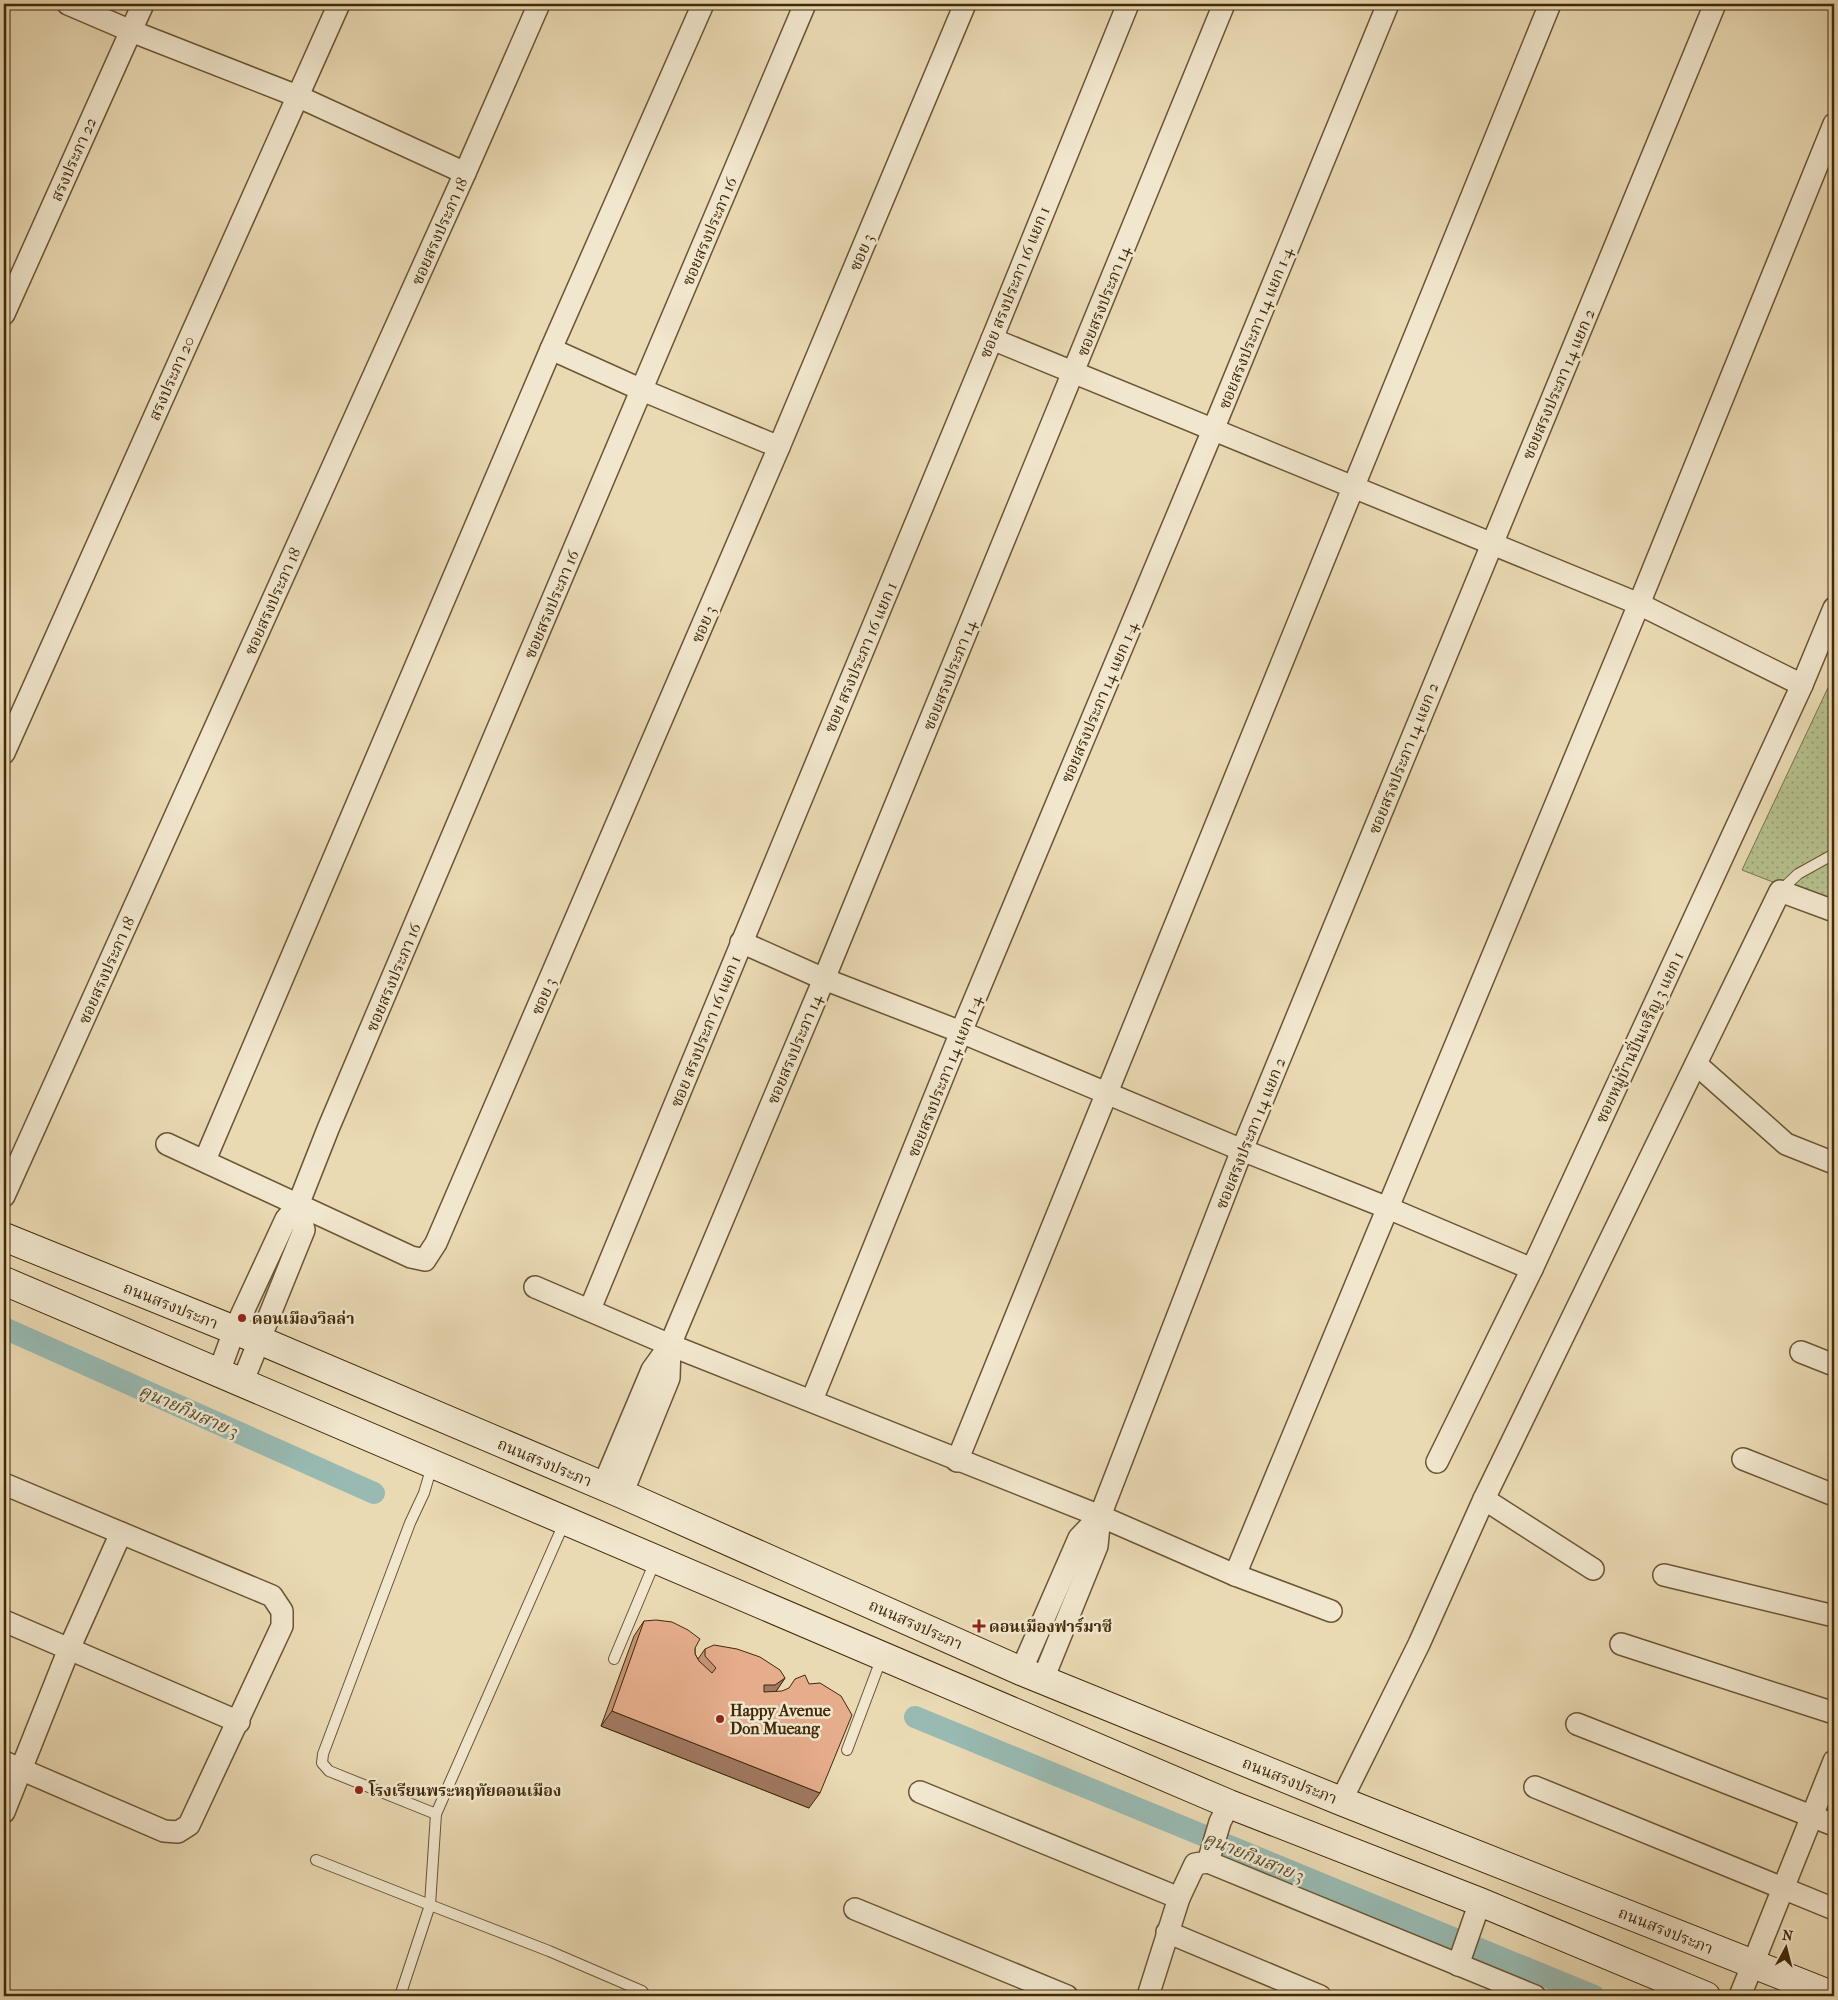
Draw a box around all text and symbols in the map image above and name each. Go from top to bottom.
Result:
street label: สรงประภา 22 [47,114,100,204]
street label: ซอยสรงประภา 16 [678,174,741,288]
street label: ซอยสรงประภา 18 [407,175,472,288]
street label: ซอย สรงประภา 16 แยก 1 [975,204,1054,361]
street label: ซอย 3 [845,231,878,274]
street label: ซอยสรงประภา 14 [1073,243,1134,359]
street label: ซอยสรงประภา 14 แยก 1-4 [1214,244,1297,412]
street label: ซอยสรงประภา 14 แยก 2 [1518,306,1599,462]
street label: สรงประภา 20 [144,333,198,423]
street label: ซอยสรงประภา 18 [240,545,305,658]
street label: ซอยสรงประภา 16 [520,547,583,661]
street label: ซอย สรงประภา 16 แยก 1 [820,579,901,735]
street label: ซอย 3 [687,603,720,646]
street label: ซอยสรงประภา 14 [919,617,980,733]
street label: ซอยสรงประภา 14 แยก 1-4 [1057,618,1142,785]
street label: ซอยสรงประภา 14 แยก 2 [1364,680,1443,837]
street label: ซอยสรงประภา 18 [74,914,139,1027]
street label: ซอยสรงประภา 16 [362,920,425,1034]
street label: ซอยหมู่บ้านปิ่นเจริญ 3 แยก 1 [1590,948,1689,1126]
street label: ซอย สรงประภา 16 แยก 1 [666,953,745,1110]
street label: ซอย 3 [527,975,560,1018]
street label: ซอยสรงประภา 14 [763,991,826,1107]
street label: ซอยสรงประภา 14 แยก 1-4 [903,992,986,1160]
street label: ซอยสรงประภา 14 แยก 2 [1211,1055,1290,1212]
street label: ถนนสรงประภา [121,1278,221,1333]
place label: ดอนเมืองวิลล่า [252,1309,355,1328]
marker: ดอนเมืองวิลล่า [236,1312,248,1324]
water label: คูนายกิมสาย 3 [135,1380,242,1444]
street label: ถนนสรงประภา [495,1434,595,1491]
street label: ถนนสรงประภา [866,1595,966,1654]
place label: ดอนเมืองฟาร์มาซี [989,1617,1112,1636]
marker: ดอนเมืองฟาร์มาซี [973,1620,985,1632]
place label: Happy Avenue Don Mueang [730,1701,831,1739]
marker: Happy Avenue Don Mueang [714,1713,726,1725]
street label: ถนนสรงประภา [1240,1753,1340,1808]
place label: โรงเรียนพระหฤทัยดอนเมือง [368,1780,561,1800]
marker: โรงเรียนพระหฤทัยดอนเมือง [353,1784,365,1796]
water label: คูนายกิมสาย 3 [1200,1828,1307,1888]
street label: ถนนสรงประภา [1616,1903,1716,1958]
north arrow [1760,1922,1810,1972]
text: N [1781,1927,1794,1945]

